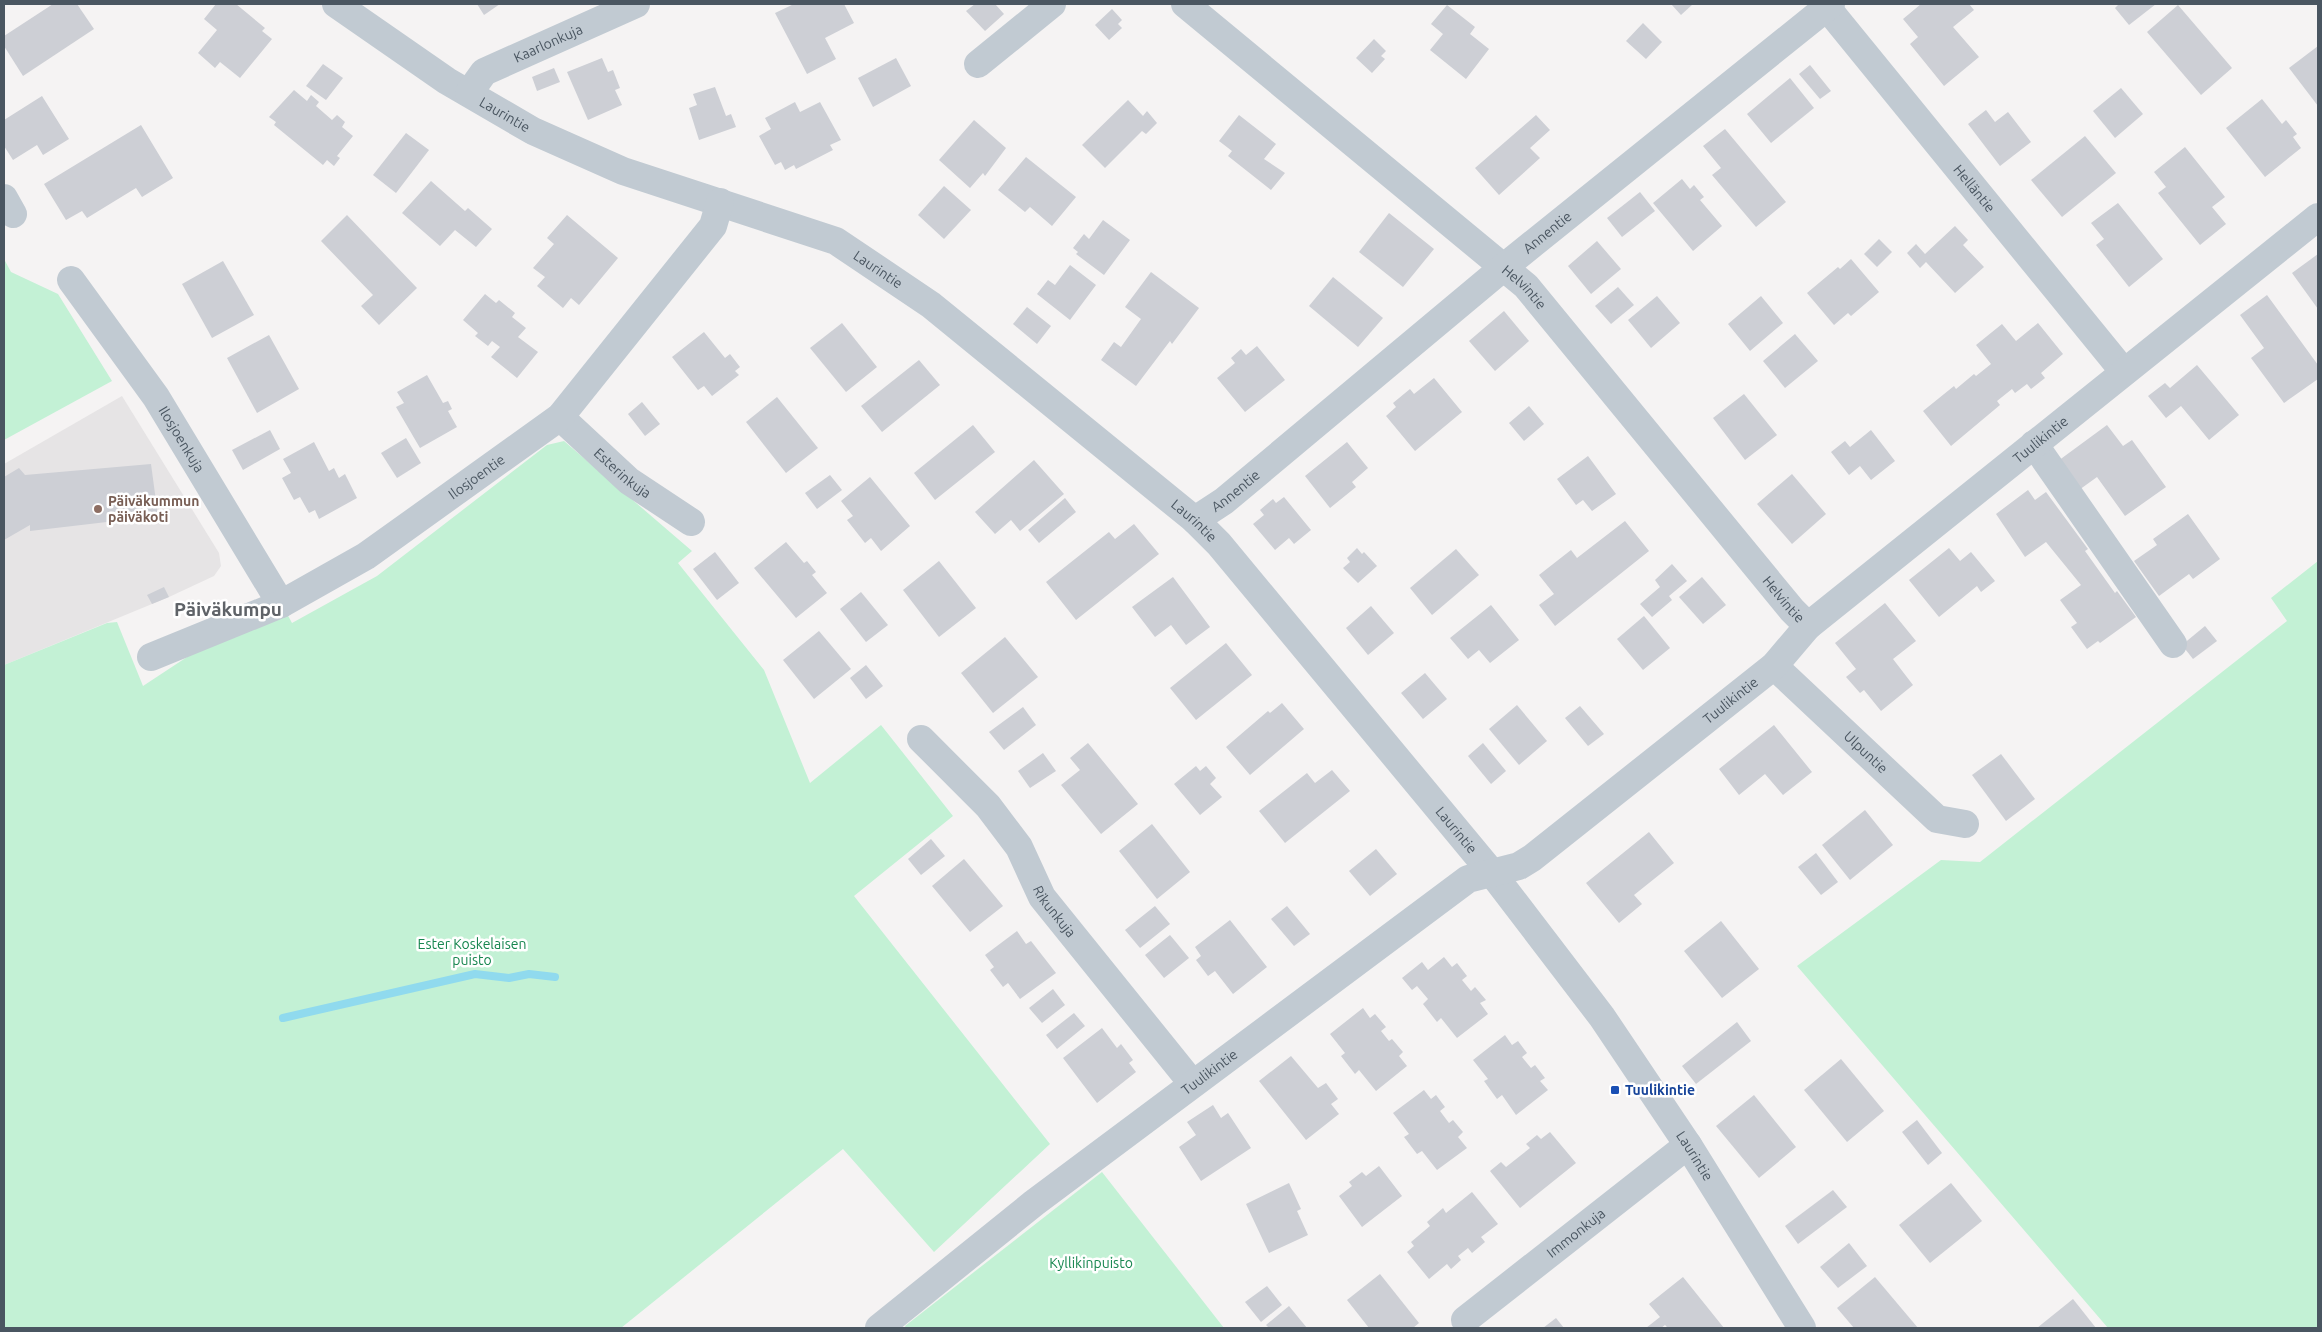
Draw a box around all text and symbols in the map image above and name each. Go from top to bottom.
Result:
street label: Kaarlonkuja [511,21,585,66]
street label: Laurintie [477,94,533,136]
street label: Helläntie [1950,161,1999,216]
street label: Annentie [1520,208,1575,257]
street label: Laurintie [851,247,906,292]
street label: Helvintie [1499,262,1550,312]
street label: Ilosjoenkuja [155,403,208,475]
street label: Tuulikintie [2010,413,2071,466]
street label: Esterinkuja [591,445,654,501]
street label: Ilosjoentie [445,451,508,502]
street label: Annentie [1208,467,1263,515]
place label: Päiväkummun päiväkoti [108,493,199,525]
street label: Laurintie [1168,496,1220,545]
marker: Päiväkummun päiväkoti [92,503,104,515]
street label: Helvintie [1759,573,1808,626]
district label: Päiväkumpu [174,598,282,620]
street label: Tuulikintie [1700,674,1761,727]
street label: Ulpuntie [1841,728,1891,777]
street label: Laurintie [1432,804,1480,857]
street label: Rikunkuja [1030,883,1079,940]
park label: Ester Koskelaisen puisto [418,936,526,968]
street label: Tuulikintie [1178,1046,1240,1098]
place label: Tuulikintie [1625,1082,1695,1098]
marker: Tuulikintie [1609,1084,1621,1096]
street label: Laurintie [1673,1128,1716,1184]
street label: Immonkuja [1544,1205,1608,1261]
park label: Kyllikinpuisto [1049,1255,1133,1271]

